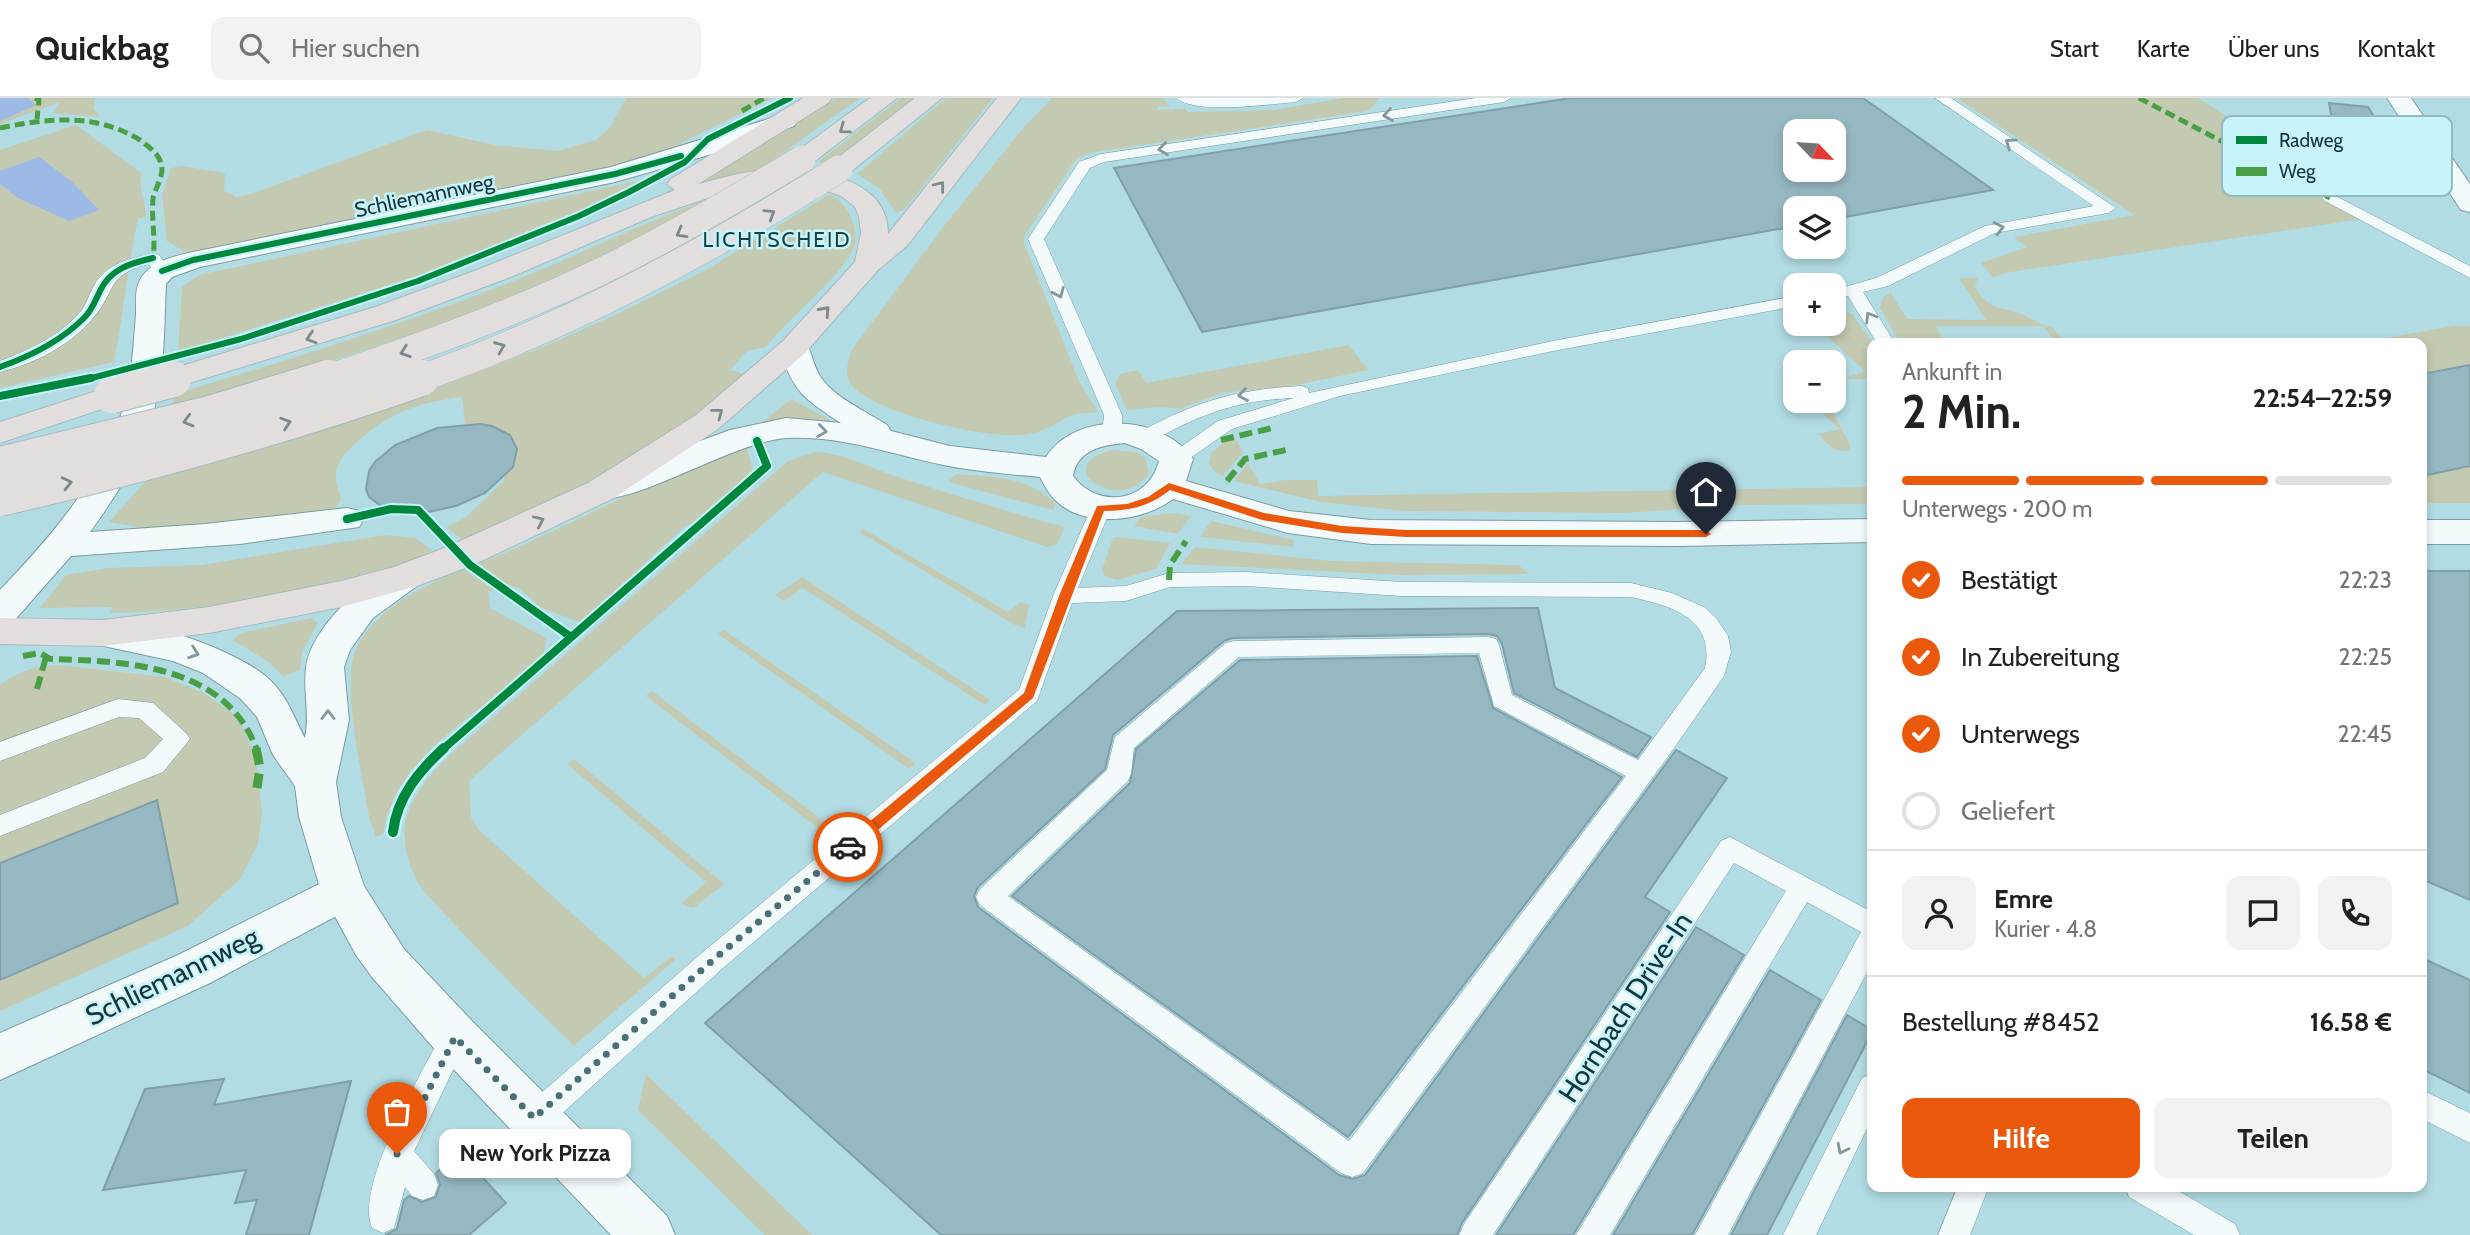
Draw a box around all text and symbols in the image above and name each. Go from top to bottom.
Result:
search box [211,17,701,80]
text: Quickbag [35,28,169,68]
icon: search [235,29,273,67]
text: Hier suchen [291,32,420,64]
text: Start [2050,34,2099,63]
text: Karte [2137,34,2190,63]
text: Über uns [2228,34,2319,63]
text: Kontakt [2357,34,2435,63]
one-way arrow [1382,108,1394,123]
legend [2222,116,2452,196]
north arrow [1783,119,1846,182]
map controls [1783,119,1846,413]
one-way arrow [839,121,852,133]
text: Radweg [2279,129,2343,152]
one-way arrow [2005,139,2018,152]
one-way arrow [1157,141,1169,156]
text: Weg [2279,160,2316,183]
street label: Schliemannweg [352,168,496,222]
one-way arrow [931,182,944,194]
button: layers [1783,196,1846,259]
one-way arrow [762,210,775,223]
one-way arrow [1993,222,2005,237]
one-way arrow [675,225,688,238]
district label: LICHTSCHEID [702,227,852,252]
button: + [1783,273,1846,336]
one-way arrow [1050,286,1064,298]
one-way arrow [817,306,830,319]
one-way arrow [1865,312,1878,325]
one-way arrow [306,330,318,344]
one-way arrow [493,341,506,355]
one-way arrow [399,344,411,358]
button: − [1783,350,1846,413]
text: Ankunft in [1902,358,2002,386]
text: 22:54–22:59 [2253,382,2392,414]
text: 2 Min. [1902,384,2021,440]
one-way arrow [1238,387,1249,402]
one-way arrow [711,409,723,422]
one-way arrow [182,412,194,427]
one-way arrow [280,417,292,432]
one-way arrow [816,423,828,438]
pin [1676,462,1736,534]
icon: home [1687,473,1725,511]
one-way arrow [61,477,73,492]
text: Unterwegs · 200 m [1902,495,2092,523]
one-way arrow [532,515,544,529]
icon: check [1902,561,1940,599]
text: Bestätigt [1961,564,2058,596]
text: 22:23 [2339,566,2392,594]
icon: check [1902,638,1940,676]
text: In Zubereitung [1961,641,2119,673]
text: 22:25 [2339,643,2392,671]
one-way arrow [187,645,199,659]
one-way arrow [320,709,335,720]
icon: check [1902,715,1940,753]
text: Unterwegs [1961,718,2080,750]
text: 22:45 [2337,720,2392,748]
text: Geliefert [1961,795,2055,827]
courier [813,812,883,882]
icon: car [829,828,867,866]
button: person [1902,876,1976,950]
button: chat [2226,876,2300,950]
button: phone [2318,876,2392,950]
text: Emre [1994,883,2053,915]
street label: Hornbach Drive-In [1551,906,1699,1108]
text: Kurier · 4.8 [1994,915,2097,943]
street label: Schliemannweg [80,919,265,1033]
text: Bestellung #8452 [1902,1006,2100,1038]
text: 16.58 € [2310,1006,2392,1038]
pin [367,1082,427,1154]
icon: bag [378,1093,416,1131]
button: Hilfe [1902,1098,2140,1178]
button: Teilen [2154,1098,2392,1178]
callout: New York Pizza [439,1130,632,1178]
text: New York Pizza [460,1139,610,1167]
one-way arrow [1836,1142,1850,1154]

